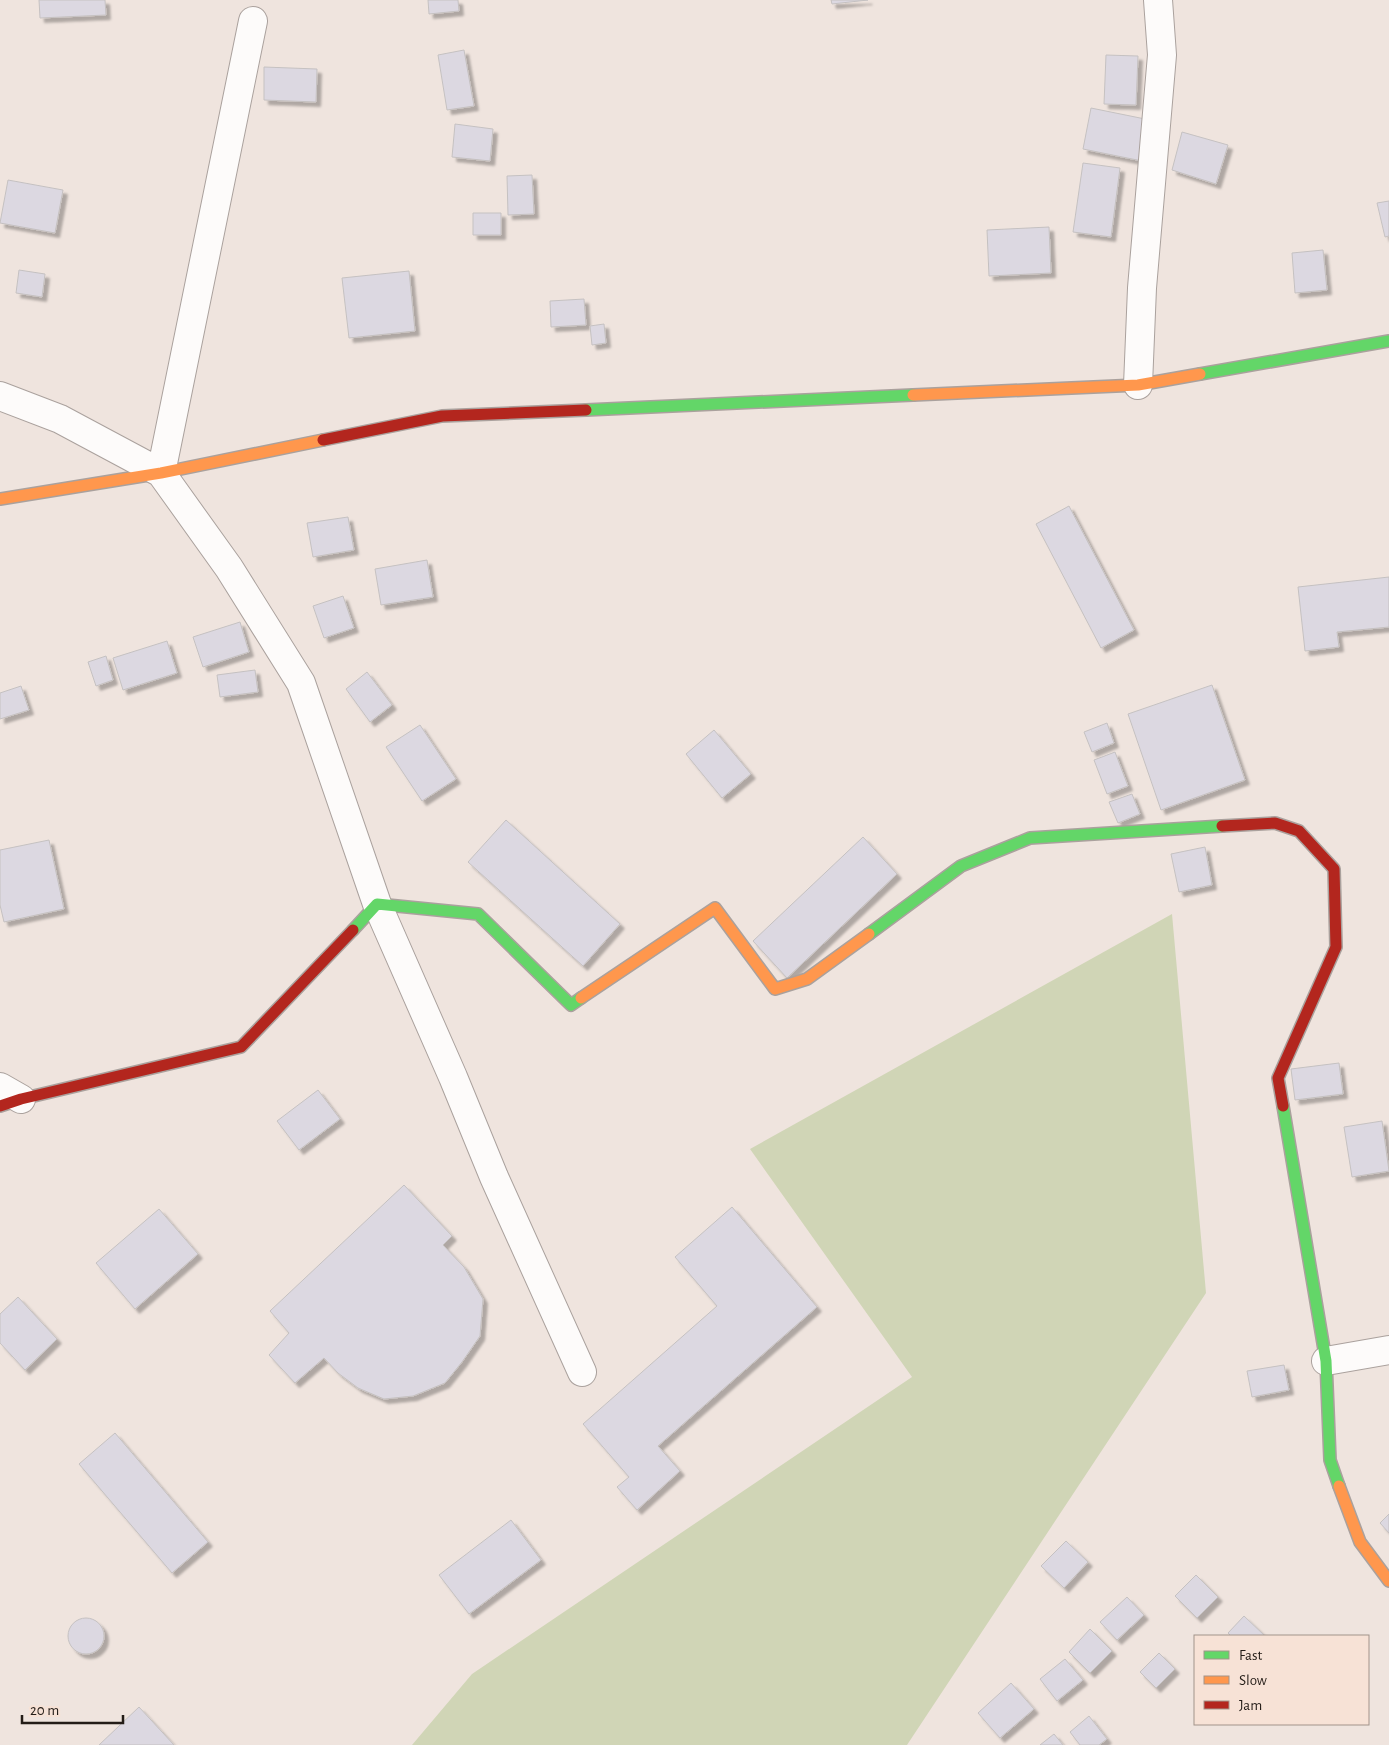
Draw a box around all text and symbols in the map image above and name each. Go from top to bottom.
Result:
legend [1194,1635,1369,1725]
text: Fast [1239,1648,1263,1663]
text: Slow [1239,1673,1267,1688]
scale bar [22,1692,124,1724]
text: Jam [1239,1698,1262,1713]
text: 20 m [30,1703,59,1718]

